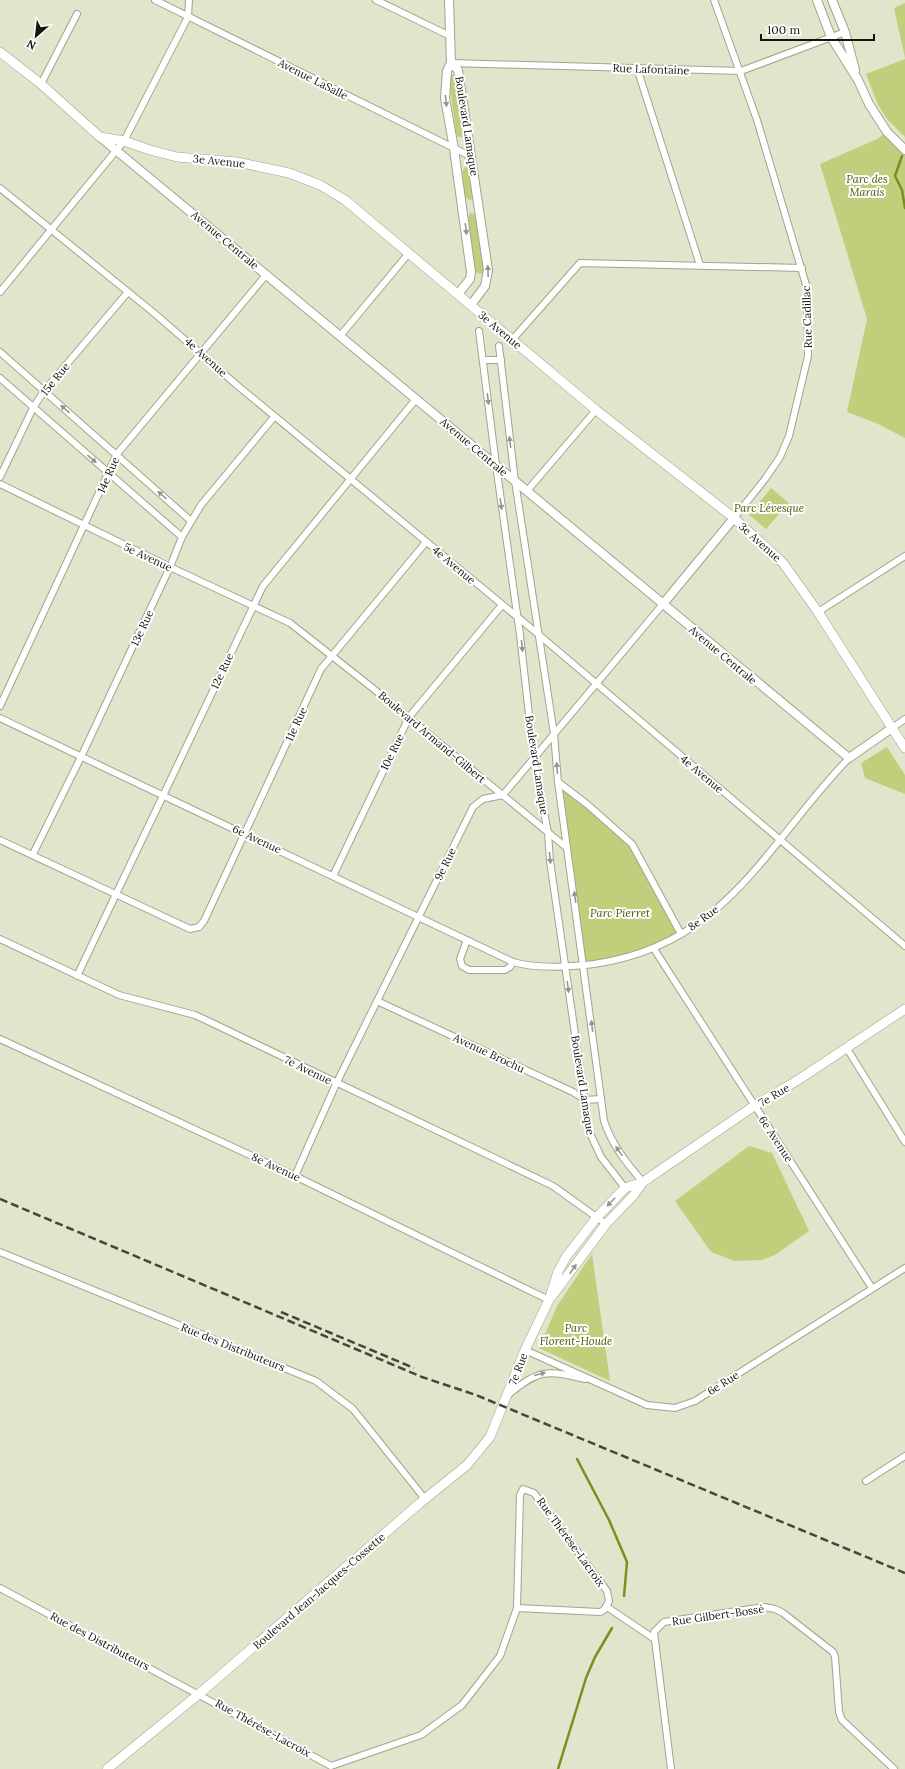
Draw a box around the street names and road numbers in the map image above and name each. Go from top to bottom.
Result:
street label: Avenue LaSalle [275,55,350,103]
street label: Rue Lafontaine [612,61,690,77]
street label: Boulevard Lamaque [452,75,482,177]
street label: 3e Avenue [192,151,246,171]
street label: Avenue Centrale [188,207,262,272]
street label: Rue Cadillac [799,285,815,349]
street label: 3e Avenue [475,308,525,352]
street label: 4e Avenue [182,334,230,380]
street label: 15e Rue [38,360,73,398]
street label: Avenue Centrale [437,414,511,479]
street label: 14e Rue [94,455,122,495]
street label: 3e Avenue [736,519,784,565]
street label: 5e Avenue [121,540,175,574]
street label: 4e Avenue [430,543,479,587]
street label: 13e Rue [128,608,156,648]
street label: Avenue Centrale [686,622,760,687]
street label: 12e Rue [208,651,236,691]
street label: Boulevard Armand-Gilbert [376,688,489,786]
street label: 11e Rue [282,705,310,743]
street label: Boulevard Lamaque [522,714,552,816]
street label: 10e Rue [377,731,407,773]
street label: 4e Avenue [678,752,727,796]
street label: 6e Avenue [230,822,284,856]
street label: 9e Rue [431,845,459,883]
street label: 8e Rue [685,902,721,934]
street label: Avenue Brochu [450,1030,527,1076]
street label: Boulevard Lamaque [568,1034,598,1136]
street label: 7e Avenue [282,1052,334,1088]
street label: 7e Rue [756,1080,792,1110]
street label: 6e Avenue [756,1113,796,1165]
street label: 8e Avenue [249,1150,303,1184]
street label: Rue des Distributeurs [179,1320,287,1374]
street label: 7e Rue [505,1351,531,1387]
street label: 6e Rue [705,1368,741,1398]
street label: Rue Thérèse-Lacroix [534,1495,608,1590]
street label: Boulevard Jean-Jacques-Cossette [250,1530,388,1652]
street label: Rue Gilbert-Bossé [671,1602,765,1628]
street label: Rue des Distributeurs [48,1609,152,1673]
street label: Rue Thérèse-Lacroix [213,1696,313,1760]

